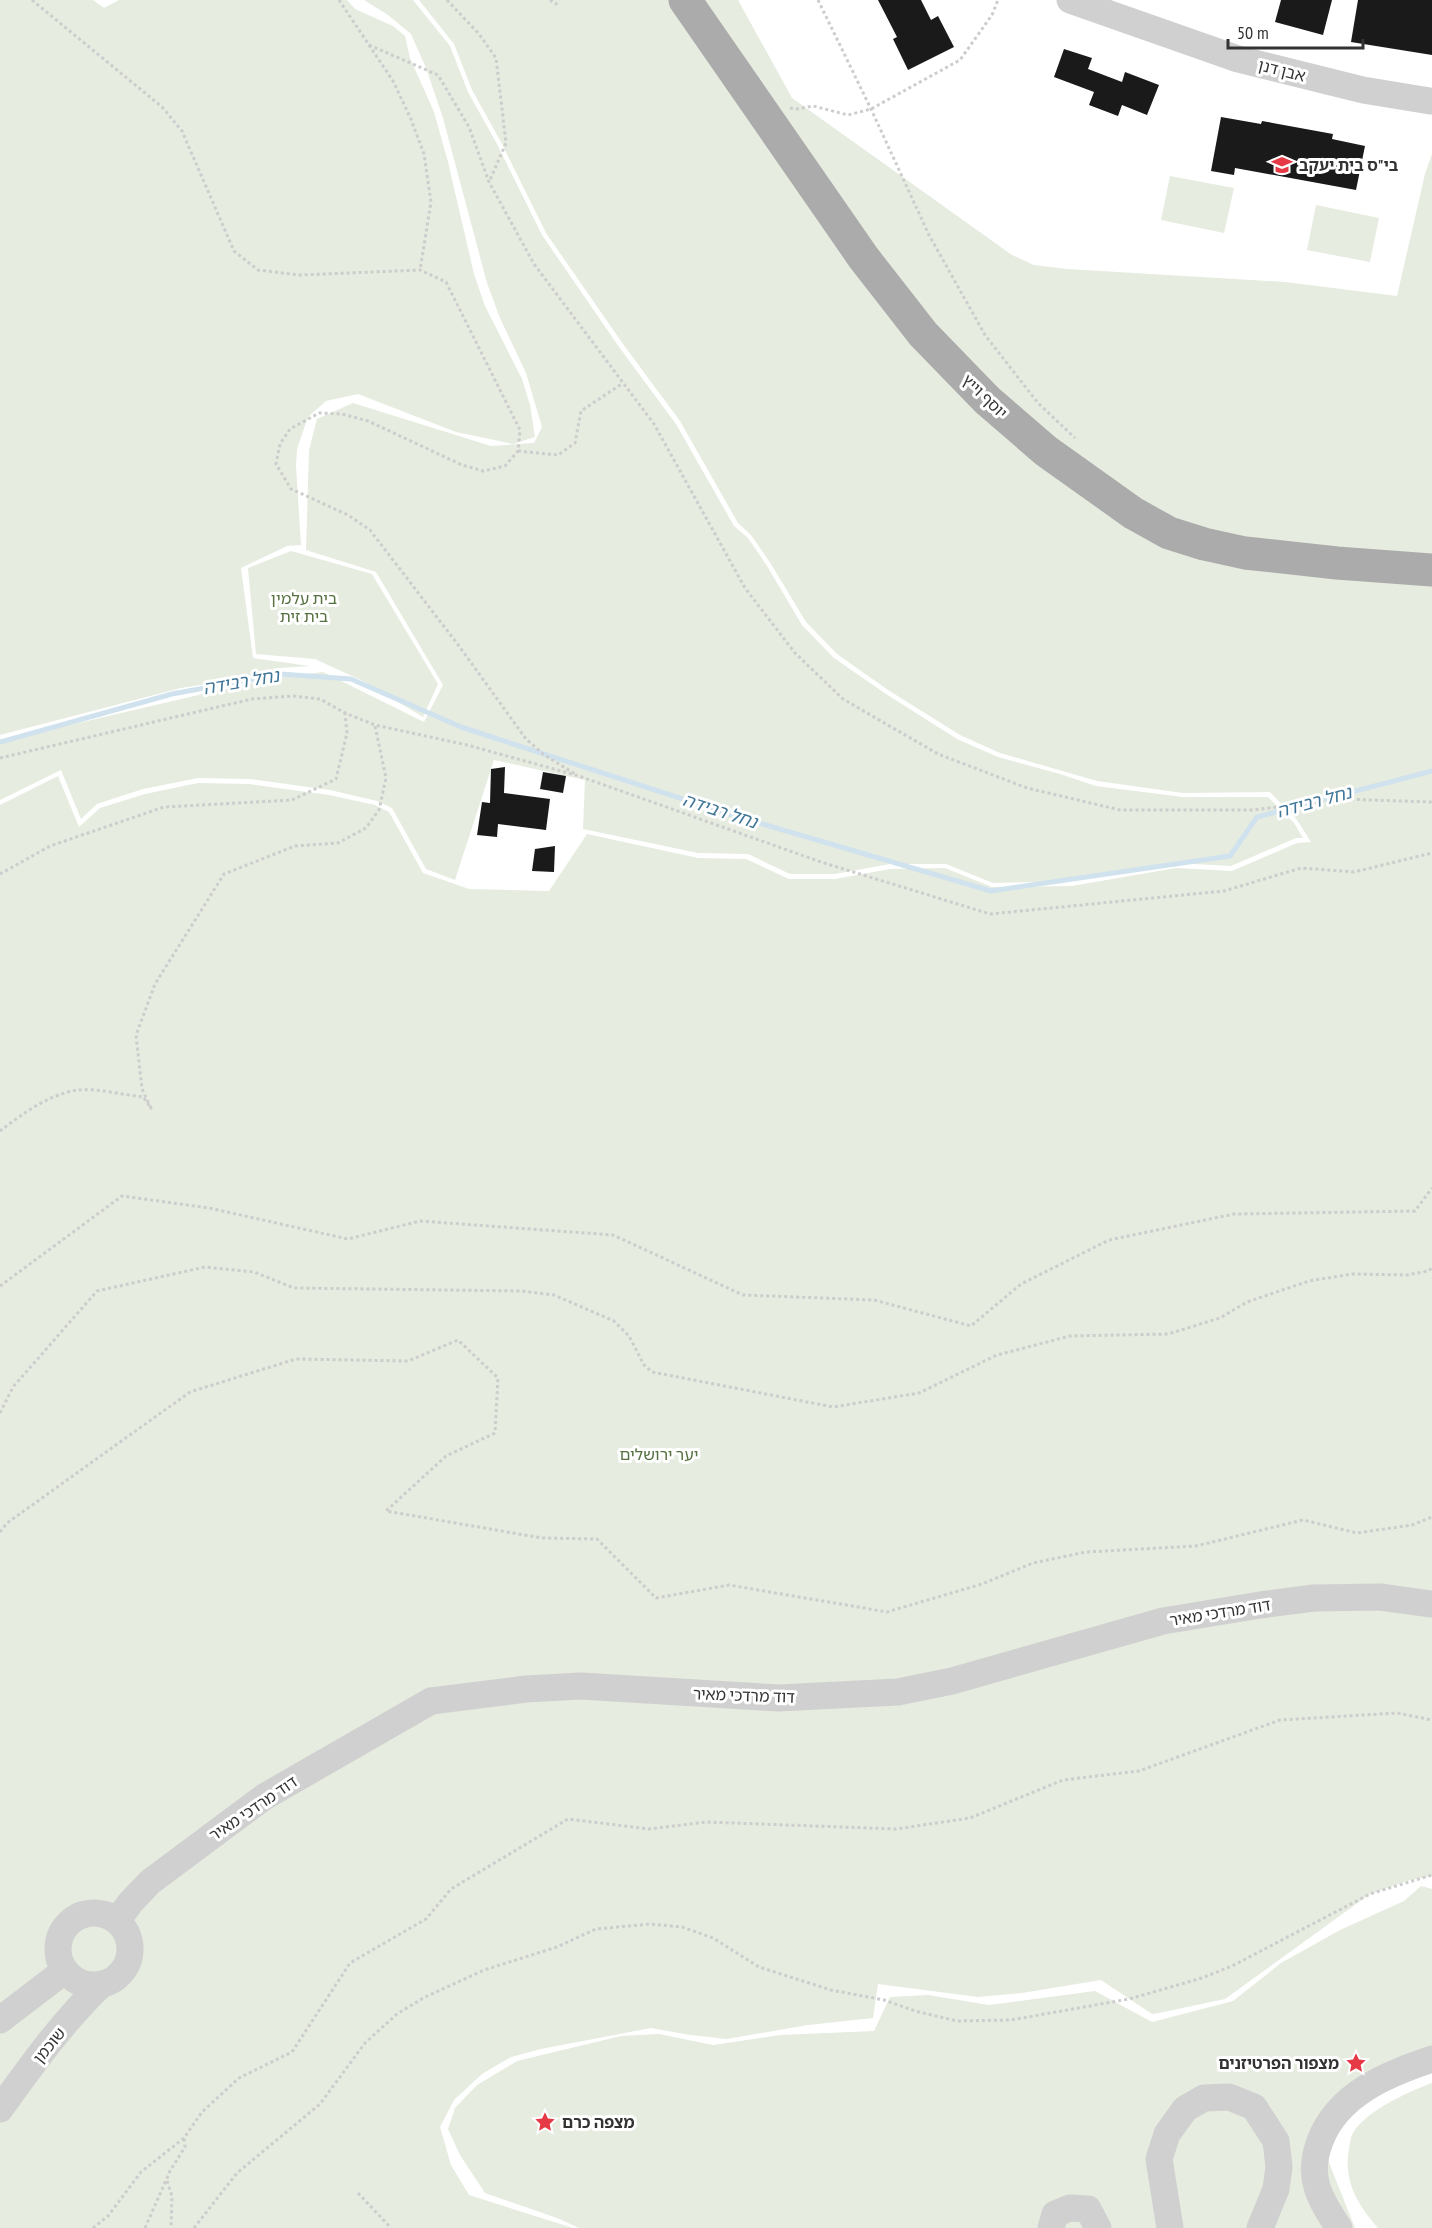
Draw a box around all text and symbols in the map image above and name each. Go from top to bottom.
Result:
scale bar [1228,12,1363,50]
text: 50 m [1237,21,1269,44]
street label: אבן דנן [1256,55,1308,85]
school or university icon: בי"ס בית יעקב [1270,153,1294,177]
place label: בי"ס בית יעקב [1299,155,1399,175]
street label: יוסף וייץ [958,370,1012,422]
park label: בית עלמין בית זית [271,588,337,626]
water label: נחל רבידה [201,663,282,700]
water label: נחל רבידה [1274,780,1355,823]
water label: נחל רבידה [680,788,761,834]
park label: יער ירושלים [620,1444,698,1464]
street label: דוד מרדכי מאיר [1168,1594,1272,1630]
street label: דוד מרדכי מאיר [693,1683,796,1707]
street label: דוד מרדכי מאיר [205,1771,301,1845]
street label: שוכמן [29,2023,69,2067]
place icon: מצפור הפרטיזנים [1344,2051,1368,2075]
place label: מצפור הפרטיזנים [1219,2053,1339,2073]
place icon: מצפה כרם [533,2110,557,2134]
place label: מצפה כרם [562,2112,635,2132]

